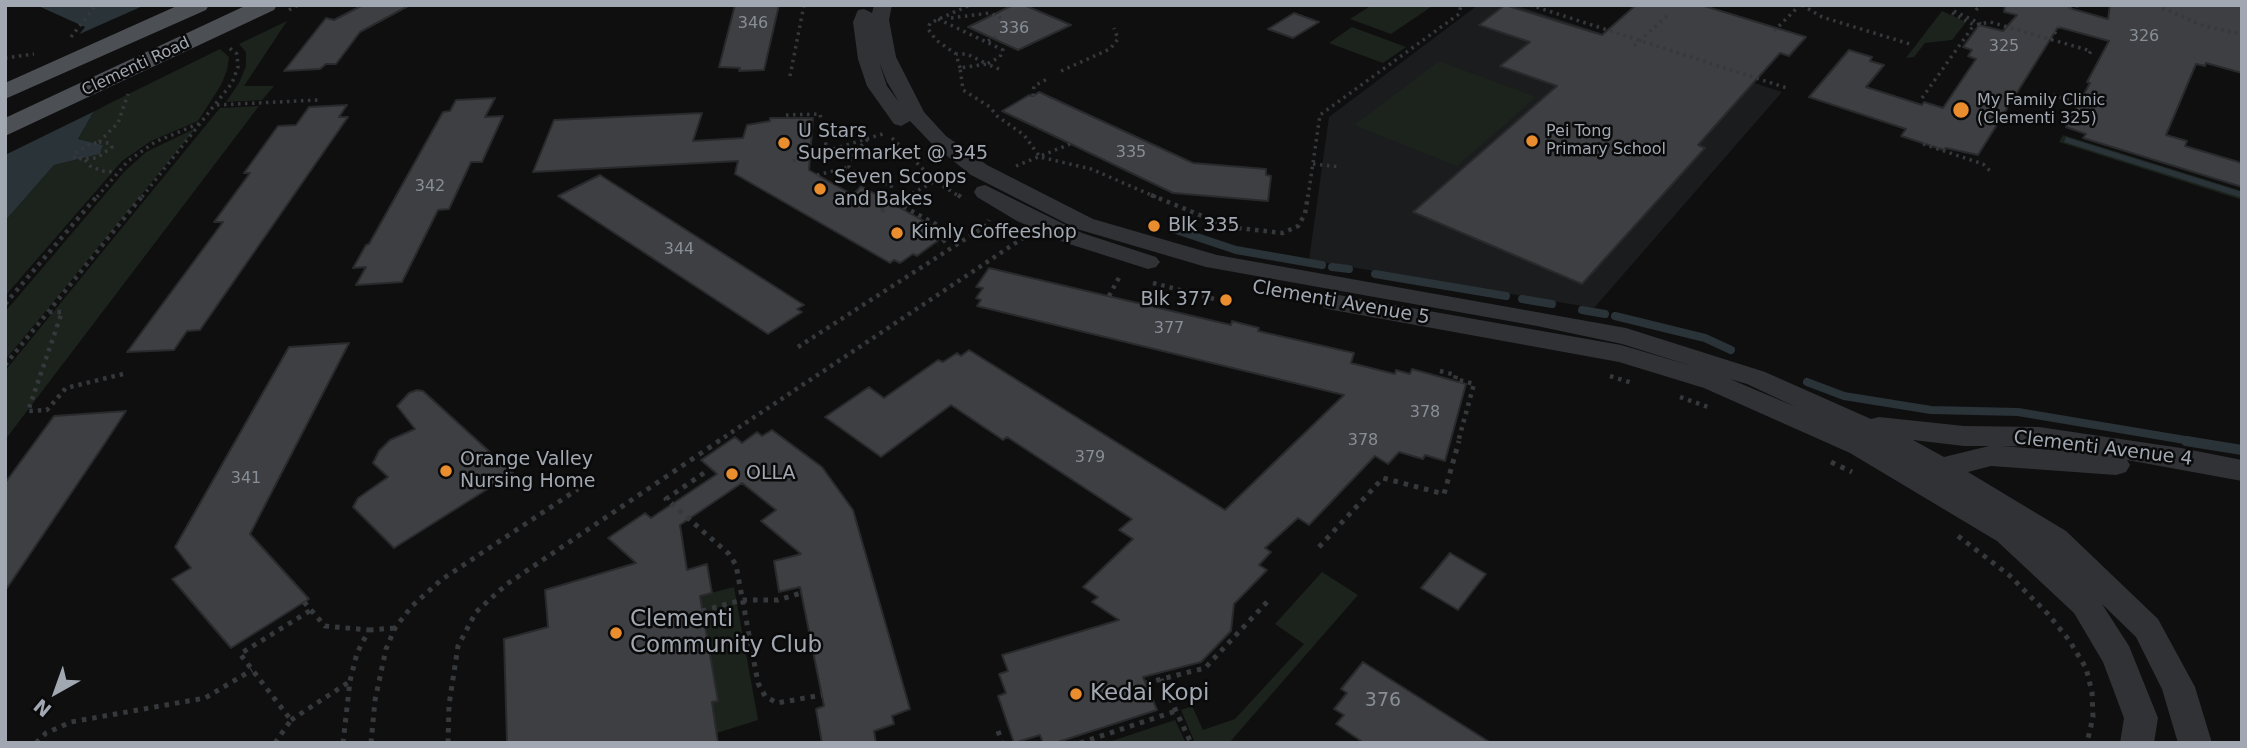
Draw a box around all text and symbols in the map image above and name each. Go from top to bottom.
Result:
house number: 346 [738,14,768,34]
house number: 336 [999,19,1029,39]
house number: 326 [2129,27,2159,47]
street label: Clementi Road [79,34,193,100]
house number: 325 [1989,37,2019,57]
place label: My Family Clinic (Clementi 325) [1977,91,2105,129]
marker: My Family Clinic (Clementi 325) [1951,100,1971,120]
place label: U Stars Supermarket @ 345 [798,121,988,165]
place label: Pei Tong Primary School [1546,122,1666,160]
marker: Pei Tong Primary School [1524,133,1540,149]
marker: U Stars Supermarket @ 345 [776,135,792,151]
house number: 335 [1116,143,1146,163]
place label: Seven Scoops and Bakes [834,167,966,211]
house number: 342 [415,177,445,197]
marker: Seven Scoops and Bakes [812,181,828,197]
place label: Blk 335 [1168,215,1240,237]
marker: Blk 335 [1146,218,1162,234]
place label: Kimly Coffeeshop [911,222,1077,244]
marker: Kimly Coffeeshop [889,225,905,241]
house number: 344 [664,240,694,260]
street label: Clementi Avenue 5 [1250,276,1432,330]
place label: Blk 377 [1140,289,1212,311]
marker: Blk 377 [1218,292,1234,308]
house number: 377 [1154,319,1184,339]
house number: 378 [1410,403,1440,423]
street label: Clementi Avenue 4 [2012,427,2194,471]
house number: 378 [1348,431,1378,451]
house number: 379 [1075,448,1105,468]
place label: Orange Valley Nursing Home [460,449,595,493]
marker: Orange Valley Nursing Home [438,463,454,479]
place label: OLLA [746,463,796,485]
marker: OLLA [724,466,740,482]
house number: 341 [231,469,261,489]
place label: Clementi Community Club [630,606,822,660]
marker: Clementi Community Club [608,625,624,641]
north arrow [21,657,91,727]
place label: Kedai Kopi [1090,680,1209,708]
marker: Kedai Kopi [1068,686,1084,702]
house number: 376 [1365,690,1401,712]
text: N [29,695,56,722]

